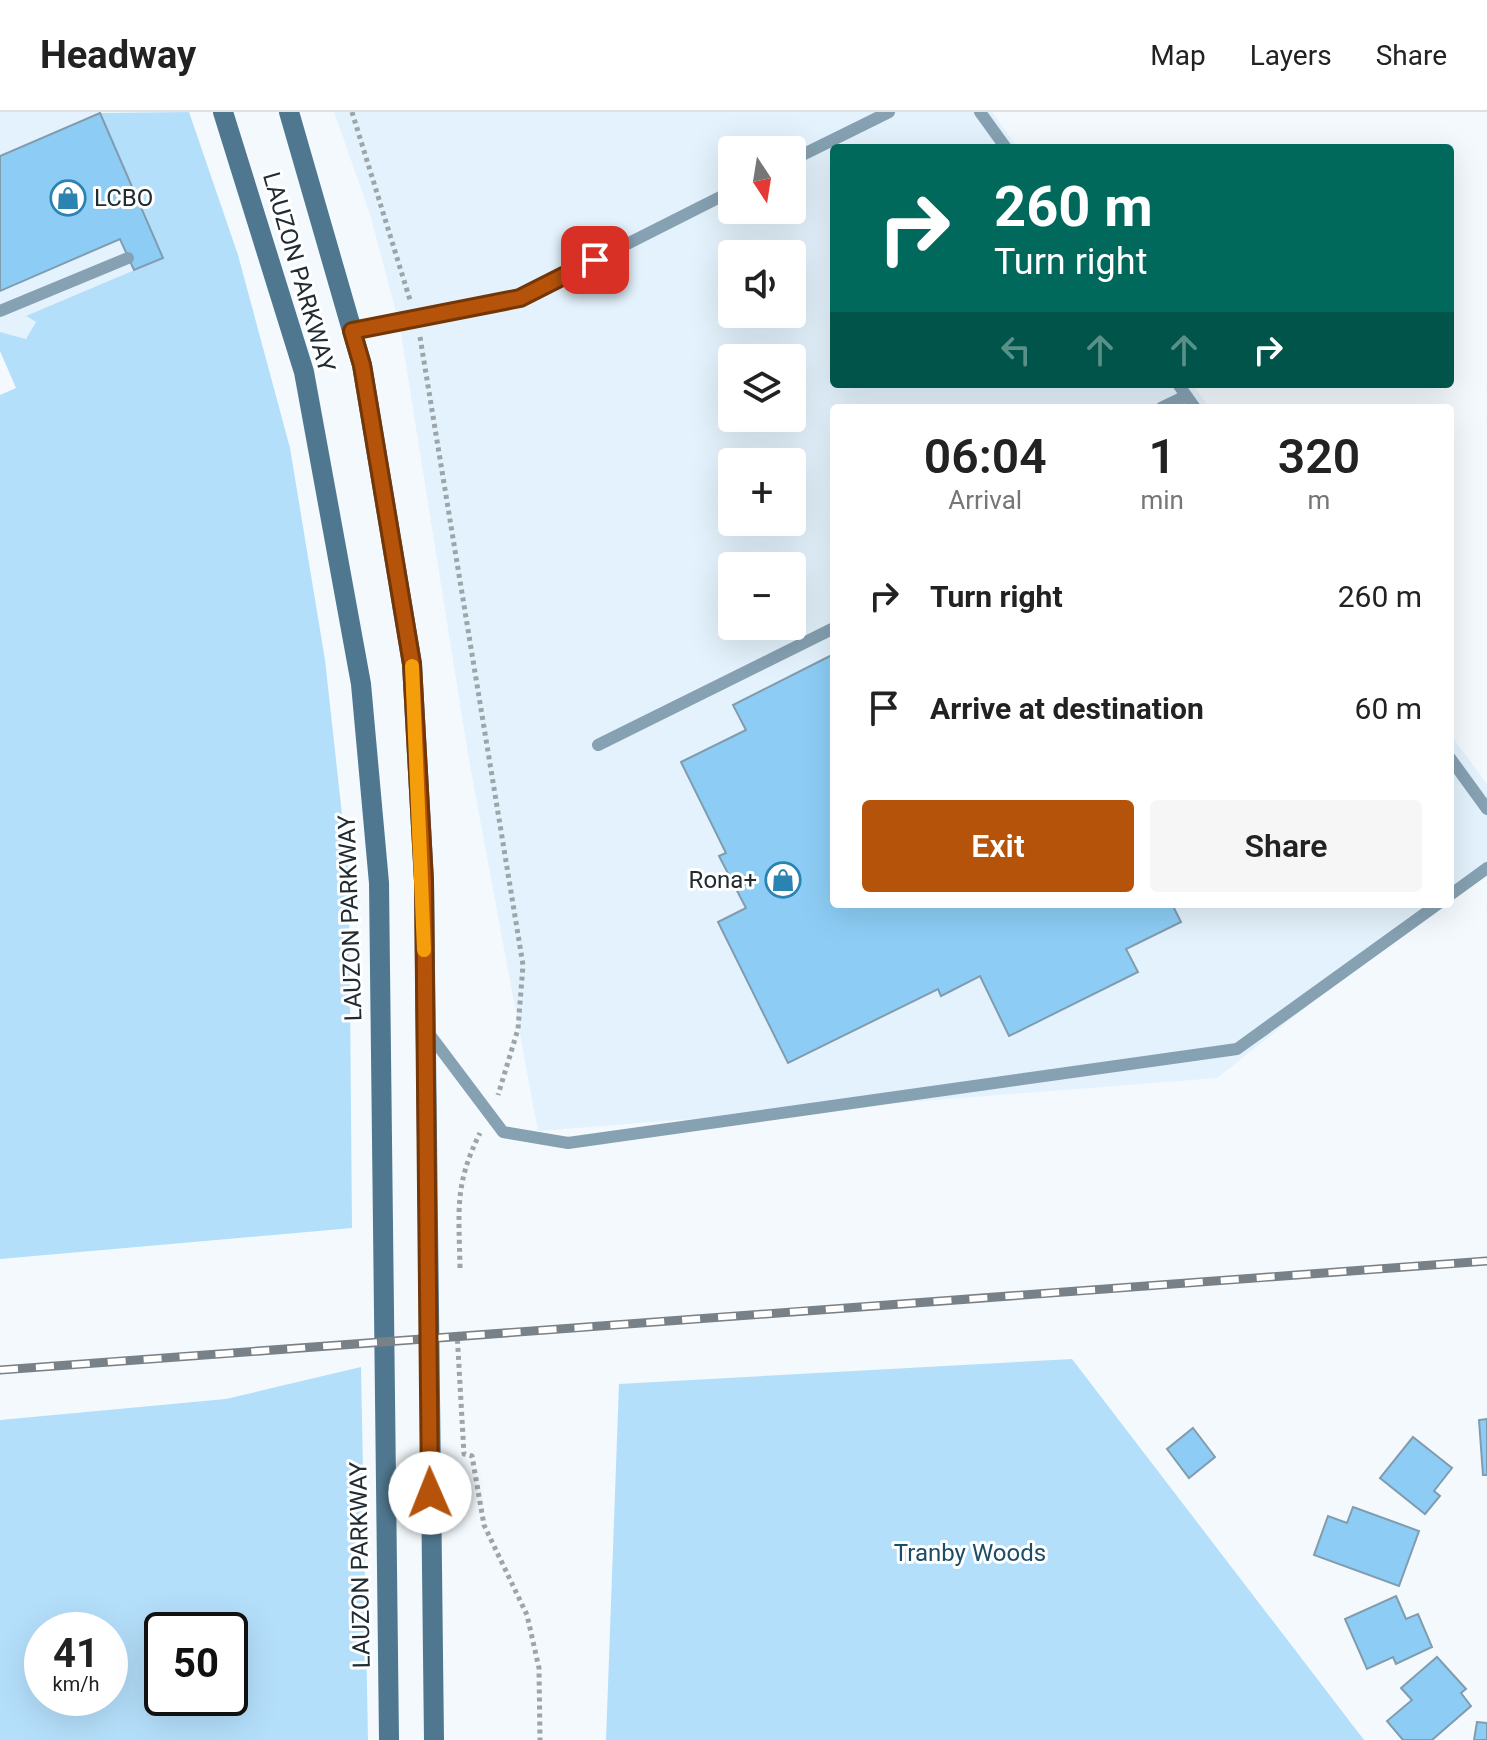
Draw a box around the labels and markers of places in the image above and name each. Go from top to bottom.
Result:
shop icon: LCBO [49,179,87,217]
place label: LCBO [94,184,153,212]
pin [561,226,629,294]
shop icon: Rona+ [764,861,802,899]
place label: Rona+ [689,866,757,894]

